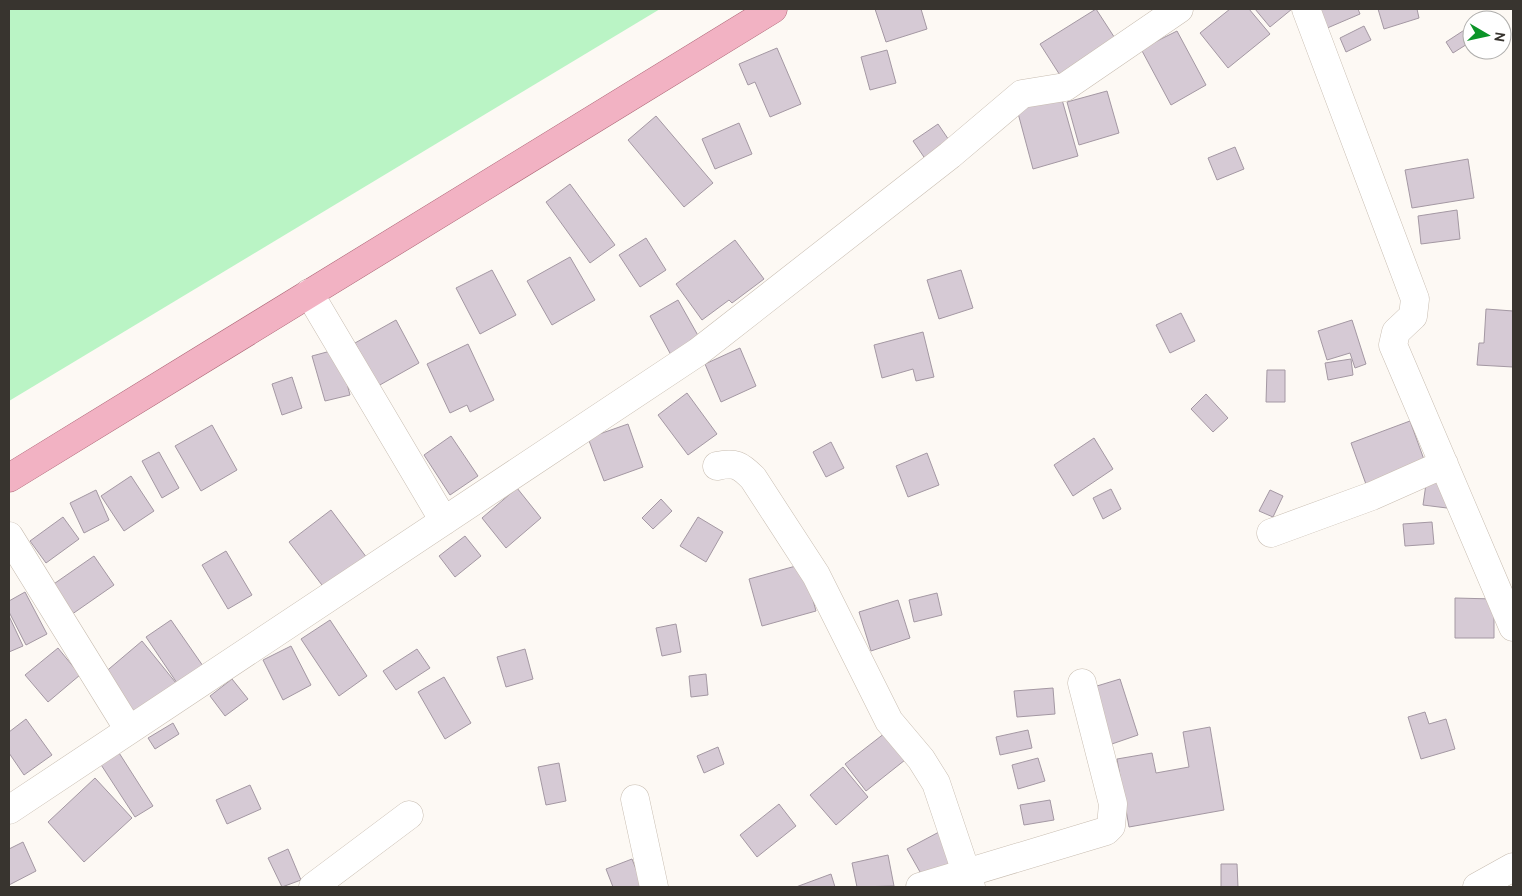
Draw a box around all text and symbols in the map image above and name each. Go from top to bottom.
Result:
north arrow [1462,10,1512,60]
text: N [1489,30,1508,43]

